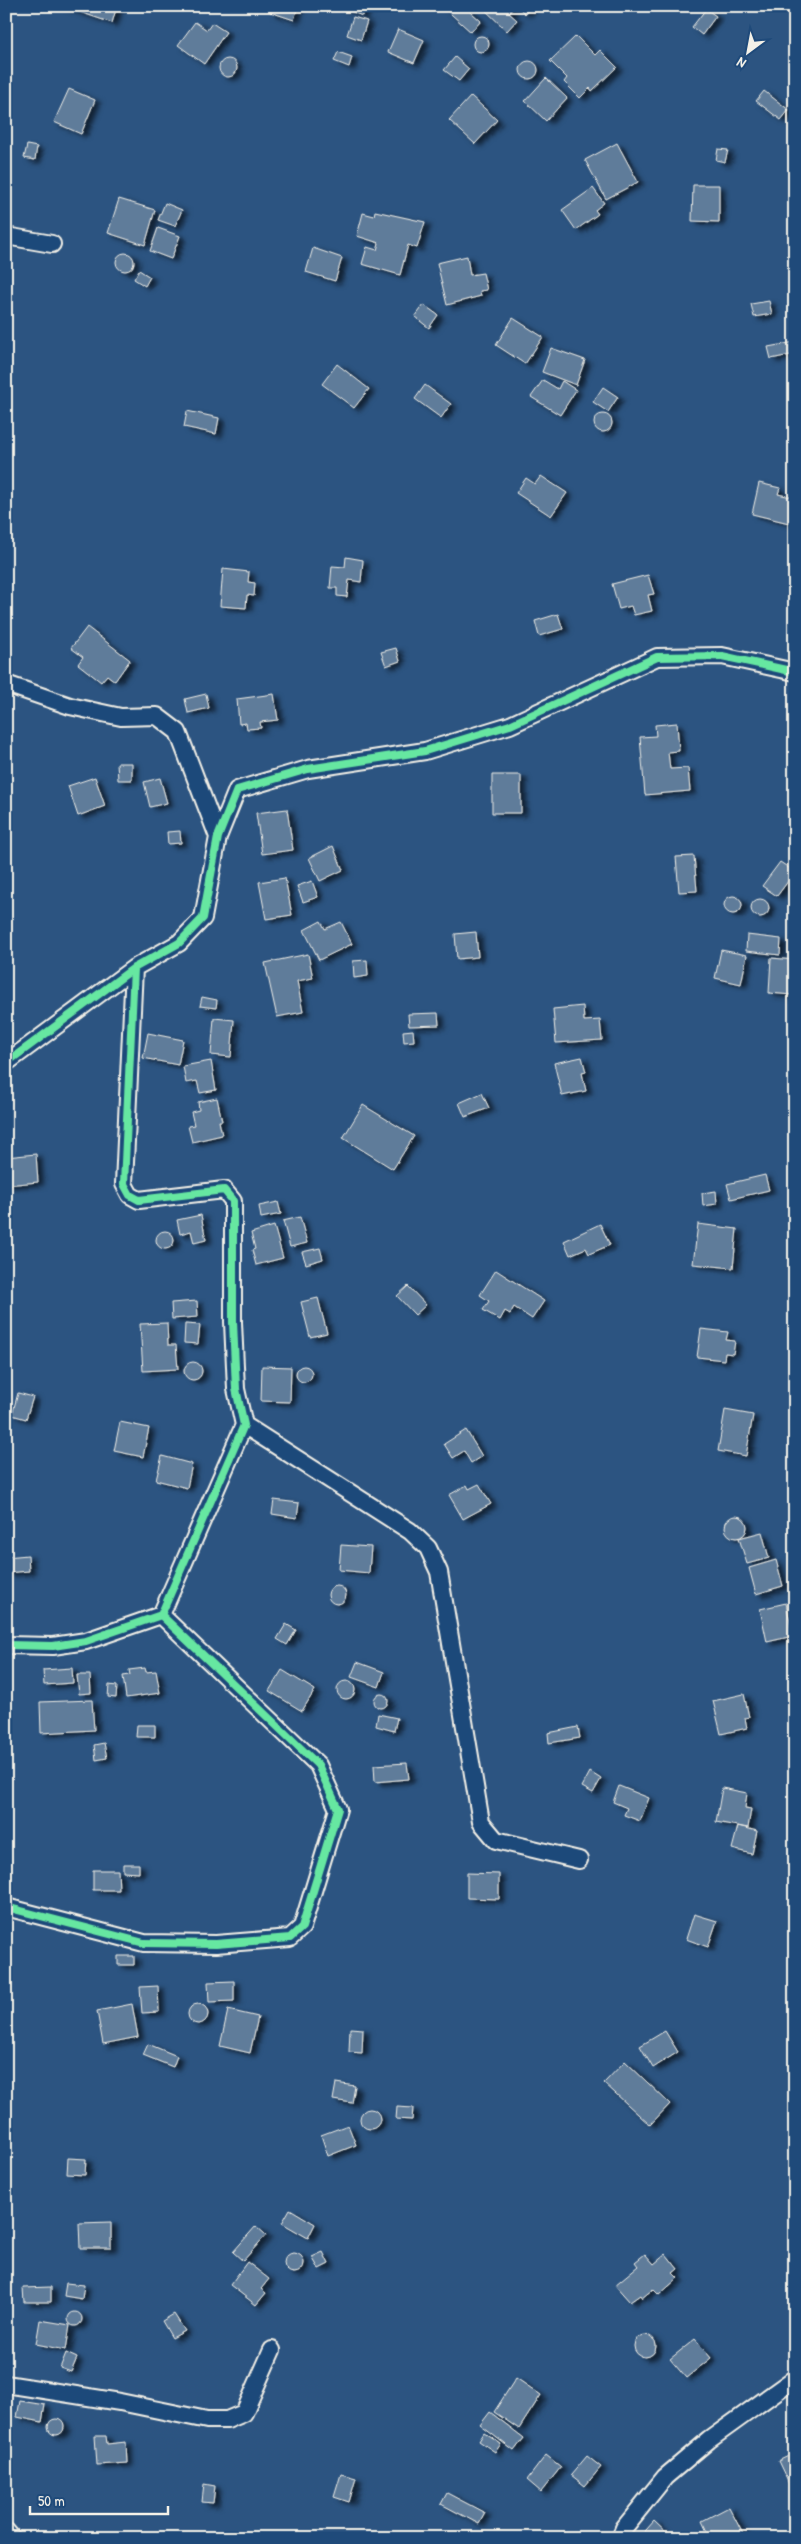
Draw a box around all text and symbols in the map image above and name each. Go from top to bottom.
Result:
north arrow [724,28,774,78]
text: N [732,53,749,73]
scale bar [30,2484,168,2516]
text: 50 m [38,2490,65,2511]

